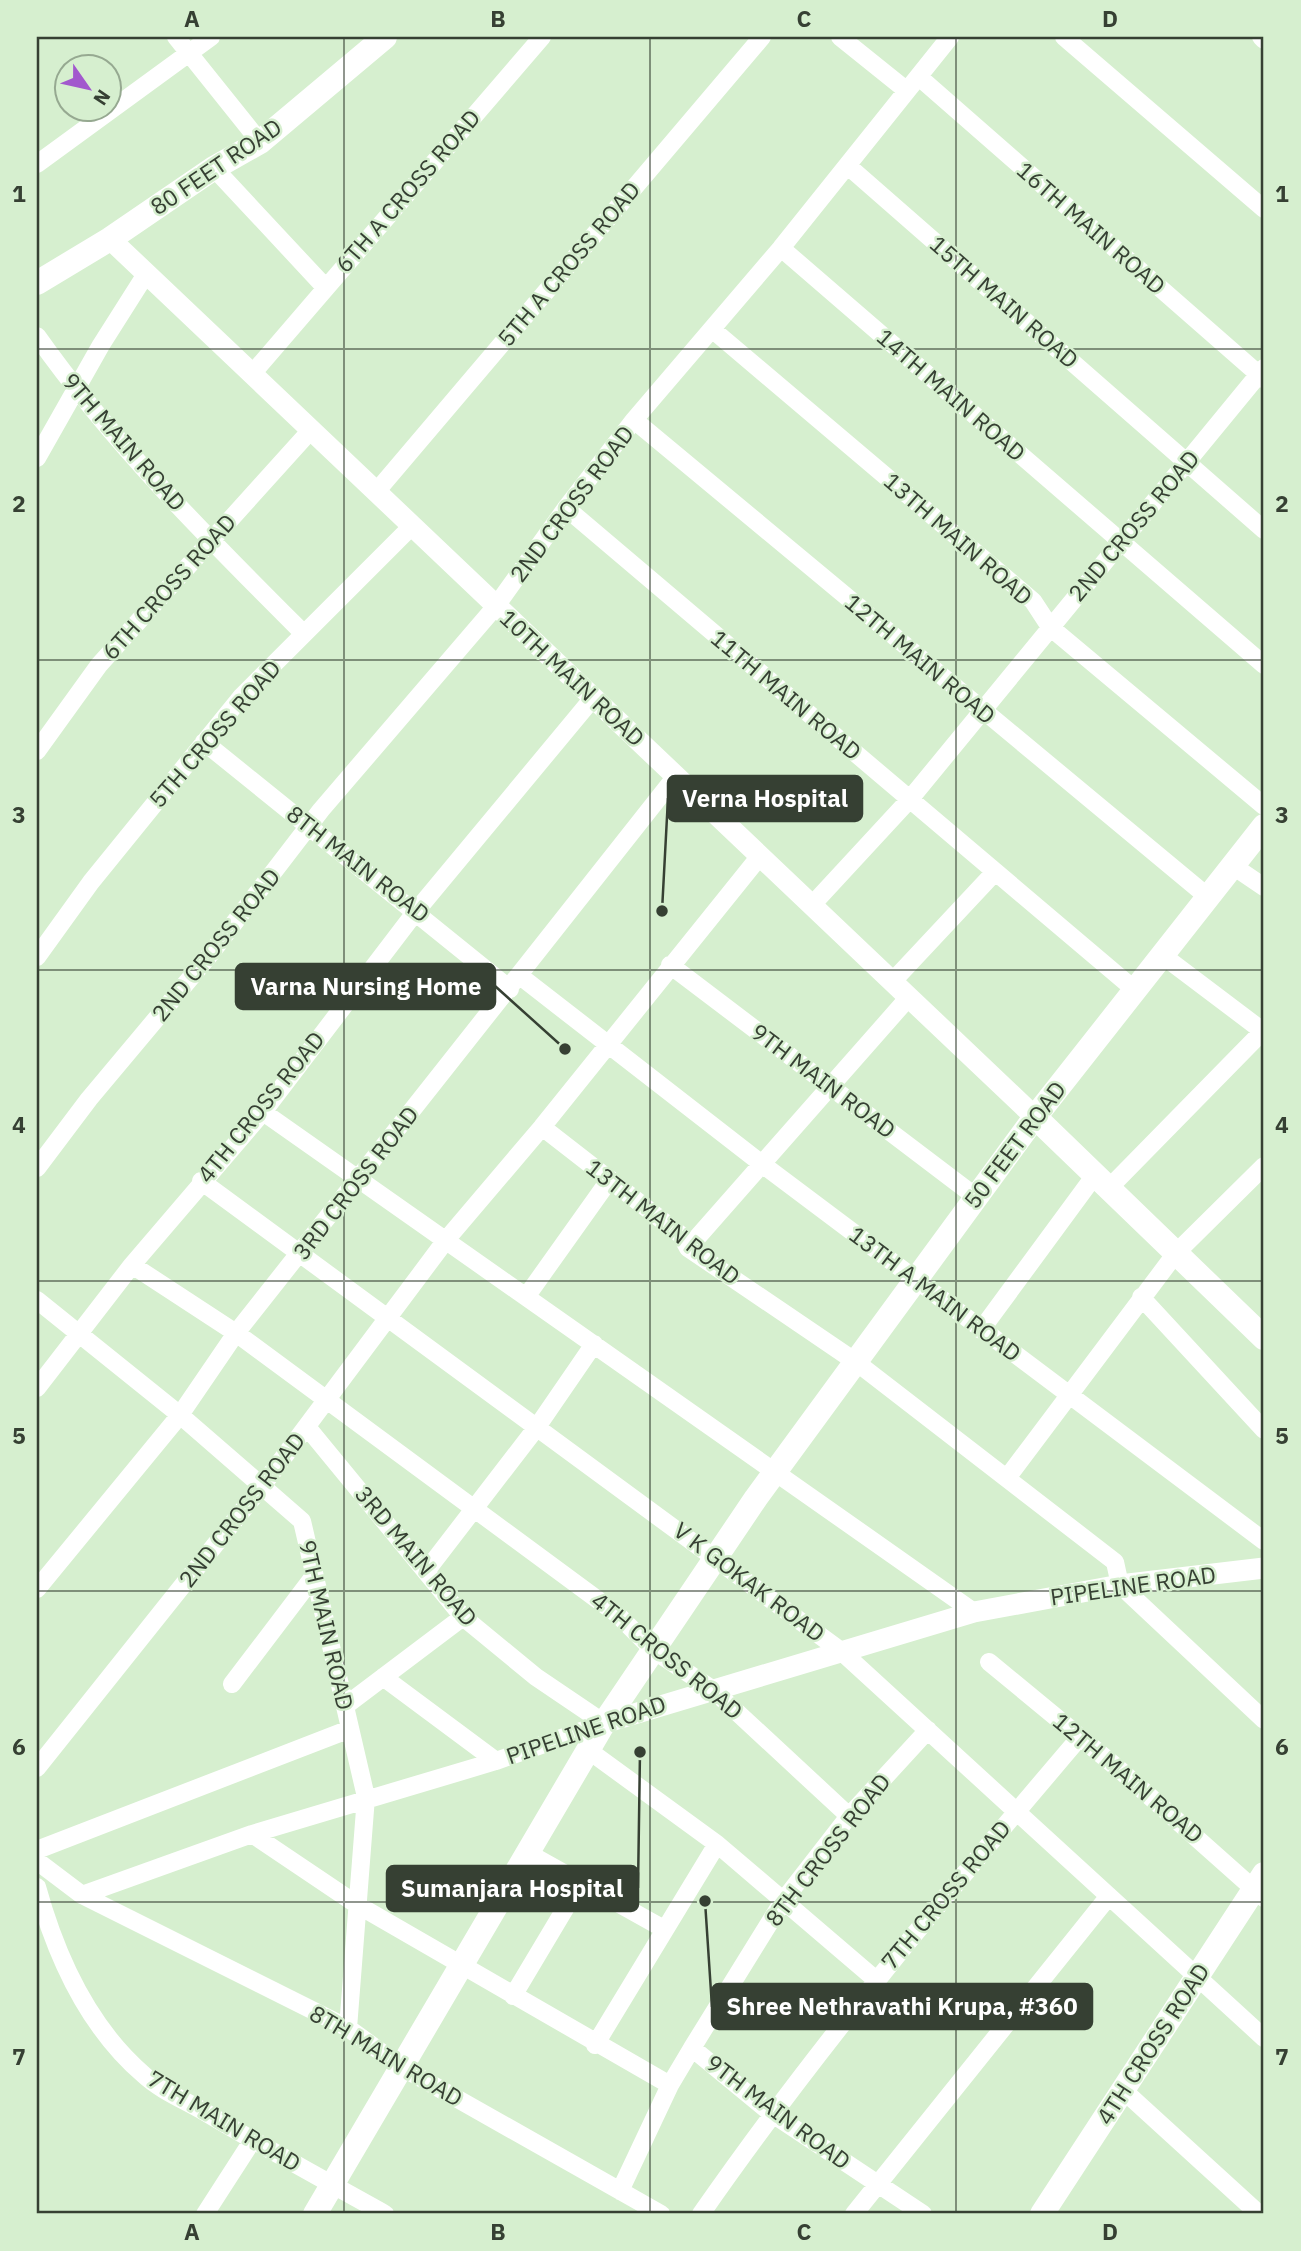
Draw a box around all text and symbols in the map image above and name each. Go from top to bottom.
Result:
text: A [184,3,200,33]
text: B [490,3,506,33]
text: C [797,3,812,33]
text: D [1102,3,1118,33]
north arrow [52,52,122,122]
text: N [88,85,116,110]
street label: 6TH A CROSS ROAD [328,103,486,278]
street label: 80 FEET ROAD [144,111,287,221]
street label: 16TH MAIN ROAD [1011,154,1172,300]
street label: 5TH A CROSS ROAD [490,175,646,352]
text: 1 [12,178,26,208]
text: 1 [1275,178,1289,208]
street label: 15TH MAIN ROAD [924,228,1085,374]
street label: 14TH MAIN ROAD [871,321,1032,467]
street label: 9TH MAIN ROAD [57,366,193,517]
street label: 2ND CROSS ROAD [502,419,640,588]
street label: 2ND CROSS ROAD [1061,444,1205,607]
street label: 13TH MAIN ROAD [878,465,1039,611]
text: 2 [12,488,26,518]
text: 2 [1275,488,1289,518]
street label: 6TH CROSS ROAD [95,507,242,666]
street label: 12TH MAIN ROAD [839,587,1002,730]
street label: 10TH MAIN ROAD [494,602,651,752]
street label: 11TH MAIN ROAD [705,623,868,766]
street label: 5TH CROSS ROAD [142,653,287,813]
callout: Verna Hospital [668,776,862,821]
text: Verna Hospital [682,782,848,814]
street label: 8TH MAIN ROAD [281,798,436,928]
text: 3 [12,799,26,829]
text: 3 [1275,799,1289,829]
street label: 2ND CROSS ROAD [144,862,286,1027]
callout: Varna Nursing Home [236,964,495,1009]
text: Varna Nursing Home [250,970,482,1002]
street label: 9TH MAIN ROAD [745,1016,902,1144]
street label: 4TH CROSS ROAD [190,1025,330,1188]
street label: 50 FEET ROAD [957,1075,1072,1214]
street label: 3RD CROSS ROAD [286,1099,425,1265]
text: 4 [12,1109,26,1139]
text: 4 [1275,1109,1289,1139]
street label: 13TH MAIN ROAD [581,1152,747,1291]
street label: 13TH A MAIN ROAD [844,1219,1027,1368]
text: 5 [12,1420,26,1450]
text: 5 [1275,1420,1289,1450]
street label: 2ND CROSS ROAD [171,1426,311,1593]
street label: 3RD MAIN ROAD [349,1479,484,1632]
street label: V K GOKAK ROAD [668,1515,831,1648]
street label: 9TH MAIN ROAD [293,1537,361,1713]
street label: PIPELINE ROAD [1048,1559,1218,1611]
street label: 4TH CROSS ROAD [586,1585,749,1725]
street label: PIPELINE ROAD [502,1688,669,1770]
street label: 12TH MAIN ROAD [1047,1706,1210,1849]
text: 6 [12,1731,26,1761]
text: 6 [1275,1731,1289,1761]
street label: 8TH CROSS ROAD [758,1767,896,1932]
street label: 7TH CROSS ROAD [874,1813,1017,1975]
callout: Sumanjara Hospital [387,1866,638,1911]
text: Sumanjara Hospital [401,1872,623,1904]
street label: 4TH CROSS ROAD [1089,1957,1215,2130]
callout: Shree Nethravathi Krupa, #360 [712,1984,1092,2029]
text: Shree Nethravathi Krupa, #360 [726,1990,1078,2022]
street label: 8TH MAIN ROAD [304,1998,469,2113]
text: 7 [12,2041,26,2071]
text: 7 [1275,2041,1289,2071]
street label: 9TH MAIN ROAD [700,2047,857,2175]
street label: 7TH MAIN ROAD [142,2063,307,2178]
text: A [184,2216,200,2246]
text: B [490,2216,506,2246]
text: C [797,2216,812,2246]
text: D [1102,2216,1118,2246]

